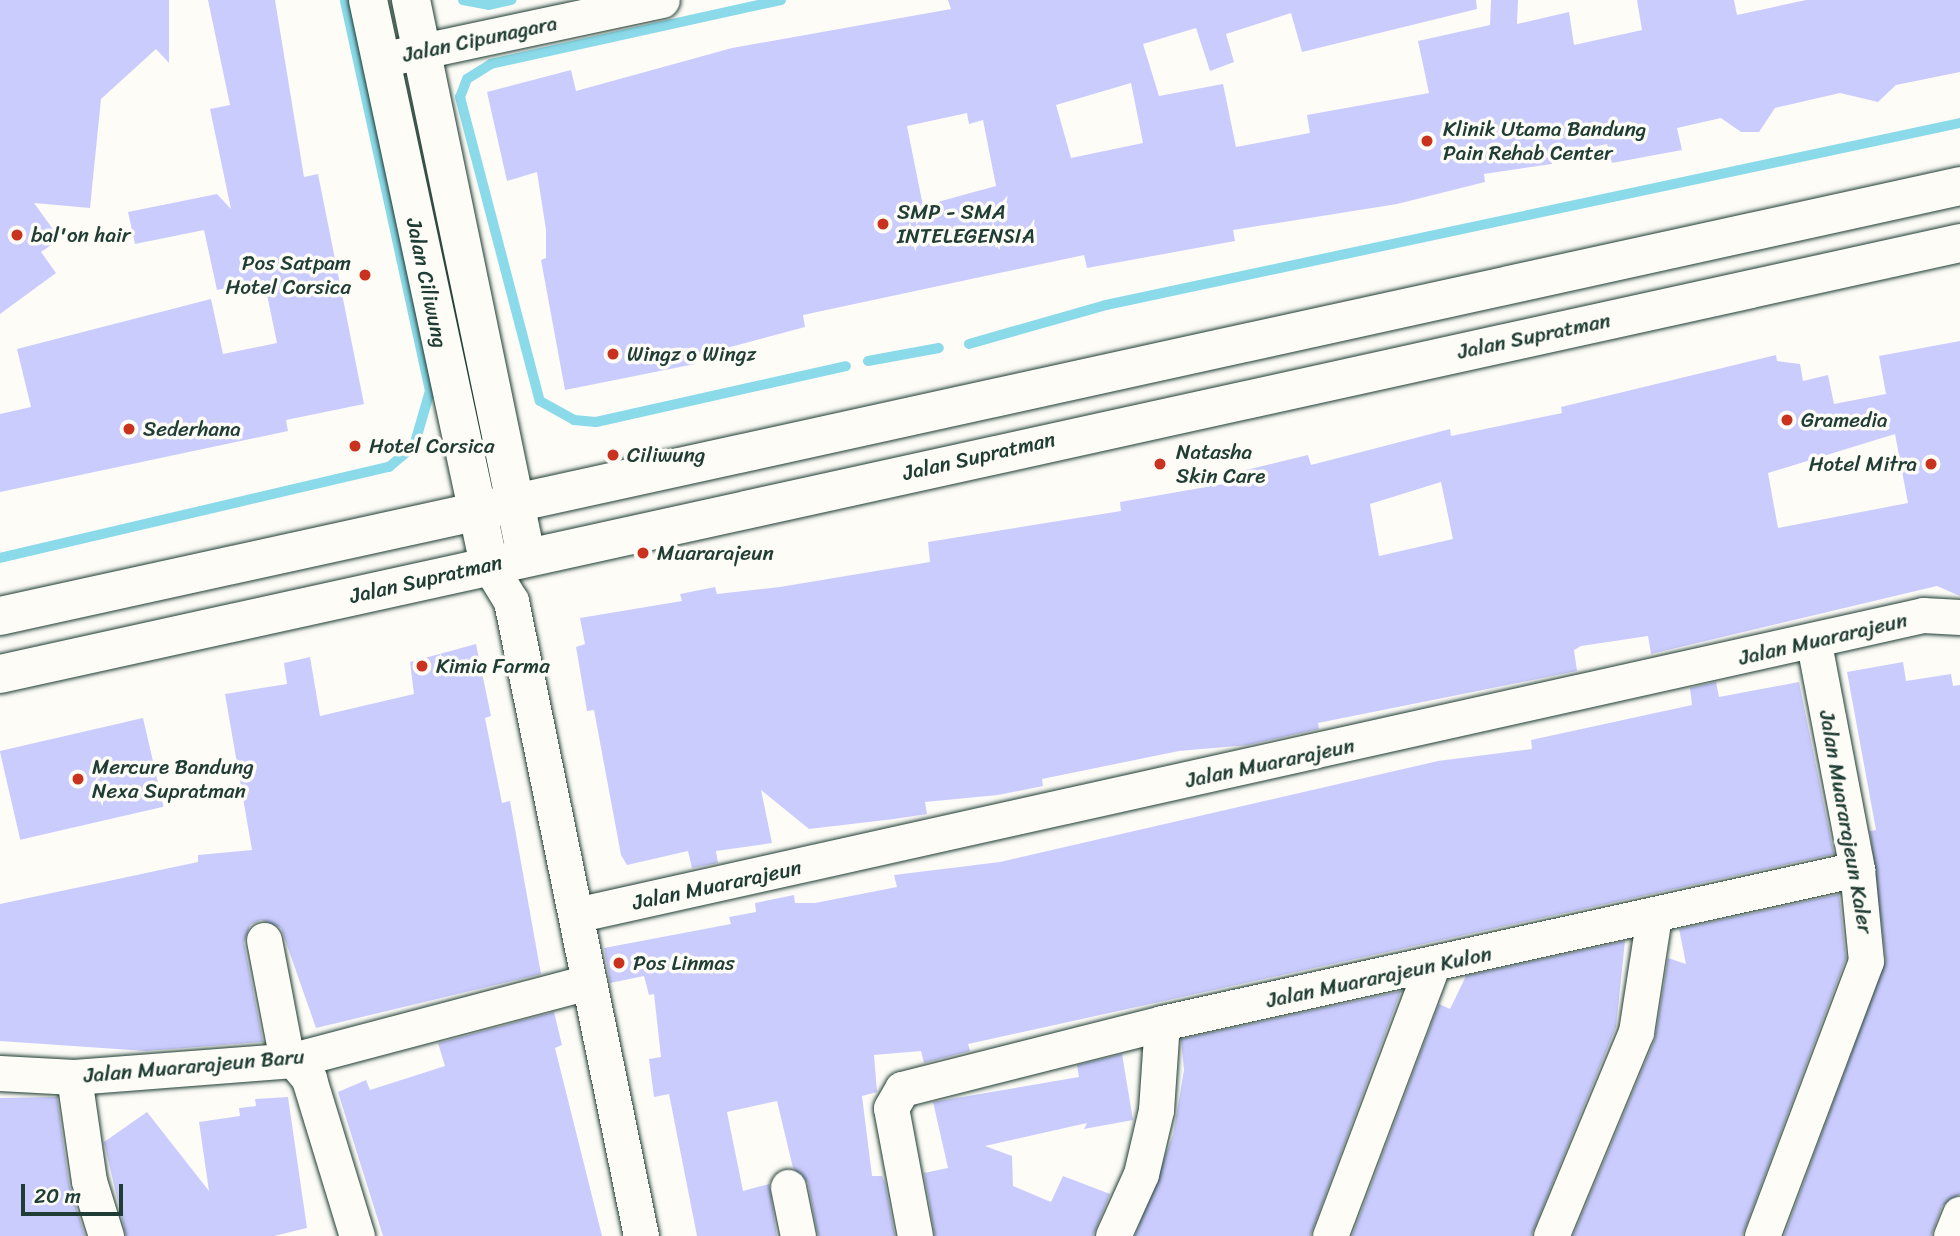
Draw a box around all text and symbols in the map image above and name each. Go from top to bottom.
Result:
street label: Jalan Cipunagara [401,10,559,68]
place label: Klinik Utama Bandung Pain Rehab Center [1443,116,1646,166]
marker: Klinik Utama Bandung Pain Rehab Center [1417,131,1437,151]
place label: SMP - SMA INTELEGENSIA [897,199,1035,249]
street label: Jalan Ciliwung [401,216,453,350]
marker: SMP - SMA INTELEGENSIA [875,216,891,232]
place label: bal'on hair [31,222,130,248]
marker: bal'on hair [9,227,25,243]
place label: Pos Satpam Hotel Corsica [225,250,351,300]
marker: Pos Satpam Hotel Corsica [357,267,373,283]
street label: Jalan Supratman [1456,308,1612,364]
place label: Wingz o Wingz [627,341,756,367]
marker: Wingz o Wingz [605,346,621,362]
place label: Gramedia [1801,407,1888,433]
marker: Gramedia [1779,412,1795,428]
place label: Sederhana [143,416,241,442]
marker: Sederhana [121,421,137,437]
street label: Jalan Supratman [901,426,1057,486]
place label: Hotel Corsica [369,433,495,459]
marker: Hotel Corsica [347,438,363,454]
place label: Natasha Skin Care [1176,439,1266,489]
place label: Ciliwung [627,442,705,468]
marker: Ciliwung [605,447,621,463]
place label: Hotel Mitra [1809,451,1917,477]
marker: Natasha Skin Care [1150,454,1170,474]
marker: Hotel Mitra [1923,456,1939,472]
place label: Muararajeun [657,540,774,566]
marker: Muararajeun [635,545,651,561]
street label: Jalan Supratman [348,549,504,609]
street label: Jalan Muararajeun [1737,608,1909,670]
place label: Kimia Farma [436,653,550,679]
marker: Kimia Farma [414,658,430,674]
street label: Jalan Muararajeun Kaler [1814,709,1878,935]
street label: Jalan Muararajeun [1184,733,1356,793]
place label: Mercure Bandung Nexa Supratman [92,754,254,804]
marker: Mercure Bandung Nexa Supratman [70,771,86,787]
street label: Jalan Muararajeun [631,855,803,915]
street label: Jalan Muararajeun Kulon [1265,941,1493,1013]
place label: Pos Linmas [633,950,734,976]
marker: Pos Linmas [611,955,627,971]
street label: Jalan Muararajeun Baru [84,1044,304,1088]
scale bar [24,1170,126,1214]
text: 20 m [34,1177,81,1215]

